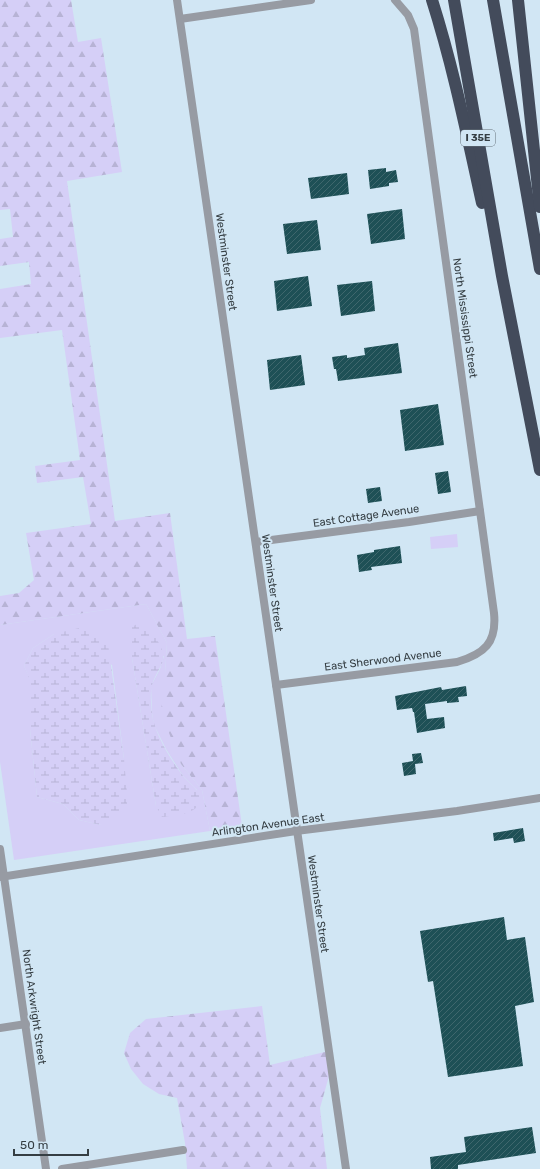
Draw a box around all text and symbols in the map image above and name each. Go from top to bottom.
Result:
road number: I 35E [461,130,495,146]
street label: Westminster Street [213,212,239,312]
street label: North Mississippi Street [450,257,480,380]
street label: East Cottage Avenue [312,502,420,530]
street label: Westminster Street [259,533,285,633]
street label: East Sherwood Avenue [324,646,442,674]
street label: Arlington Avenue East [211,811,326,839]
street label: Westminster Street [305,854,331,954]
street label: North Arkwright Street [19,948,49,1066]
scale bar [14,1131,88,1157]
text: 50 m [20,1138,48,1152]

